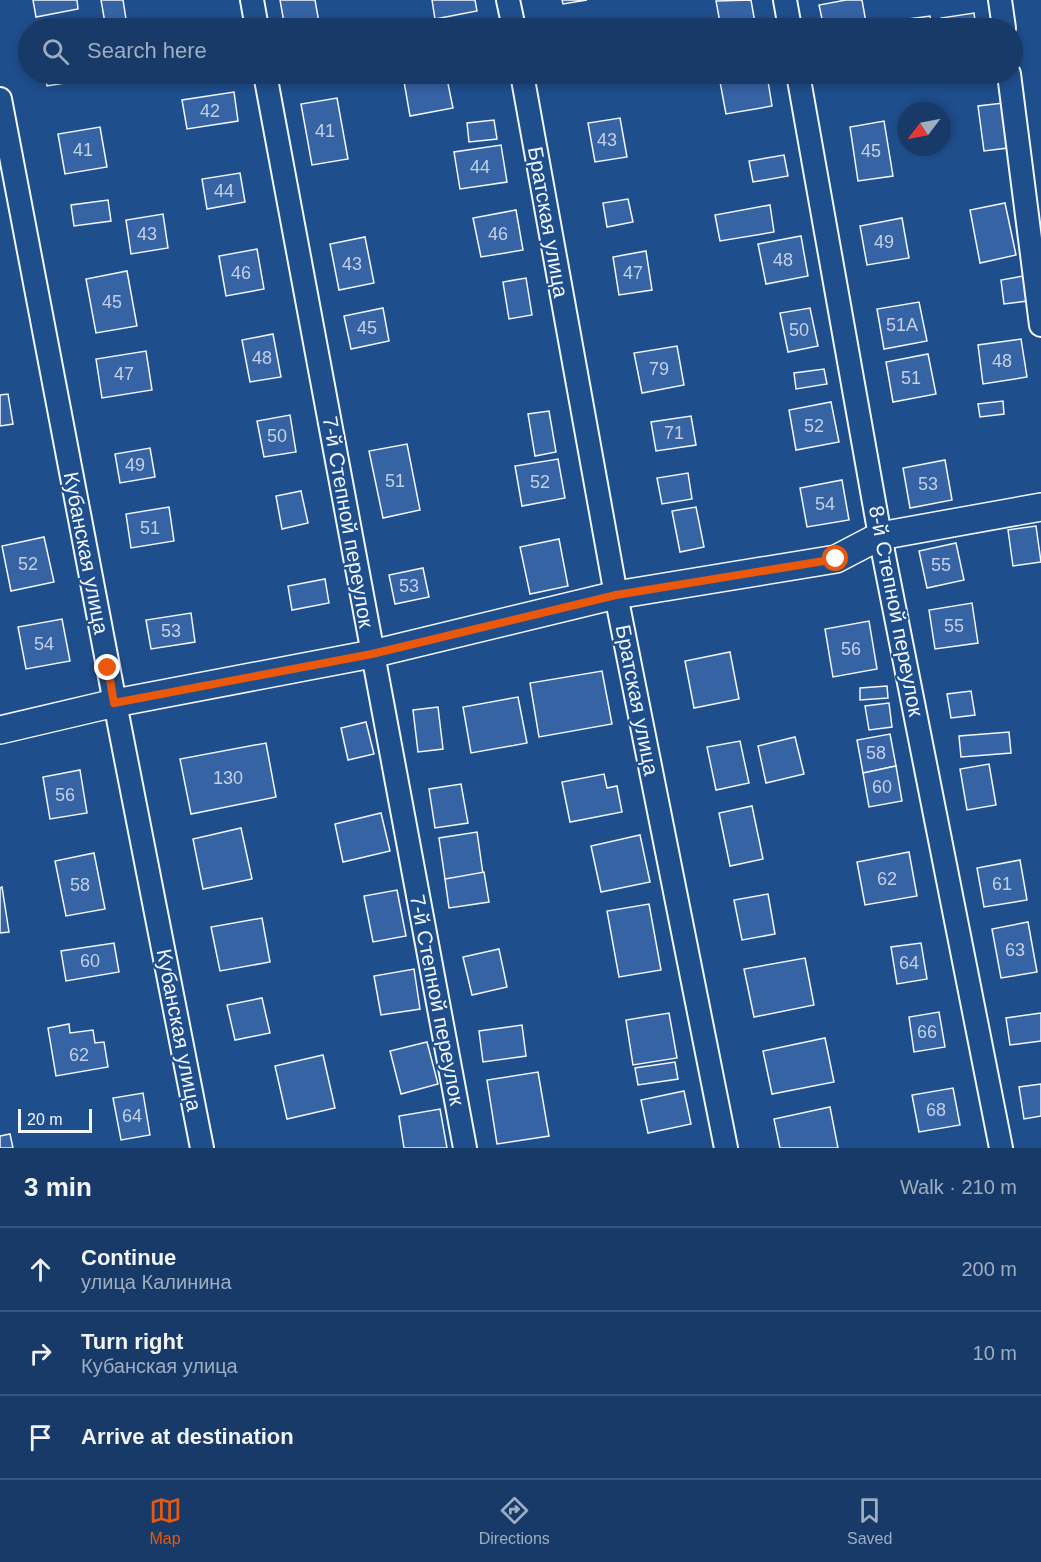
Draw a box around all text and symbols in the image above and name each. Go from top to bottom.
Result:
search box [18,18,1023,84]
icon: search [39,35,72,68]
text: Search here [87,38,207,63]
house number: 42 [200,101,220,121]
north arrow [897,102,951,156]
house number: 41 [315,121,335,141]
house number: 43 [597,130,617,150]
house number: 41 [73,140,93,160]
house number: 45 [861,141,881,161]
street label: Братская улица [524,145,573,299]
house number: 44 [470,157,490,177]
house number: 44 [214,181,234,201]
house number: 43 [137,224,157,244]
house number: 46 [488,224,508,244]
house number: 49 [874,232,894,252]
house number: 48 [773,250,793,270]
house number: 43 [342,254,362,274]
house number: 46 [231,263,251,283]
house number: 47 [623,263,643,283]
house number: 45 [102,292,122,312]
house number: 51А [886,315,918,335]
house number: 45 [357,318,377,338]
house number: 50 [789,320,809,340]
house number: 48 [252,348,272,368]
house number: 48 [992,351,1012,371]
house number: 79 [649,359,669,379]
house number: 47 [114,364,134,384]
house number: 51 [901,368,921,388]
street label: 7-й Степной переулок [319,414,379,630]
house number: 52 [804,416,824,436]
house number: 71 [664,423,684,443]
house number: 50 [267,426,287,446]
house number: 49 [125,455,145,475]
street label: Кубанская улица [60,470,114,636]
house number: 51 [385,471,405,491]
house number: 52 [530,472,550,492]
house number: 53 [918,474,938,494]
house number: 54 [815,494,835,514]
street label: 8-й Степной переулок [865,504,928,719]
house number: 51 [140,518,160,538]
route start [822,545,848,571]
house number: 52 [18,554,38,574]
house number: 55 [931,555,951,575]
house number: 53 [399,576,419,596]
house number: 55 [944,616,964,636]
house number: 53 [161,621,181,641]
street label: Братская улица [612,623,663,777]
house number: 54 [34,634,54,654]
house number: 56 [841,639,861,659]
route end [94,654,120,680]
house number: 58 [866,743,886,763]
house number: 130 [213,768,243,788]
house number: 60 [872,777,892,797]
house number: 56 [55,785,75,805]
house number: 62 [877,869,897,889]
house number: 61 [992,874,1012,894]
house number: 58 [70,875,90,895]
street label: 7-й Степной переулок [406,893,469,1108]
house number: 63 [1005,940,1025,960]
street label: Кубанская улица [153,947,207,1113]
house number: 60 [80,951,100,971]
house number: 64 [899,953,919,973]
house number: 66 [917,1022,937,1042]
house number: 62 [69,1045,89,1065]
house number: 68 [926,1100,946,1120]
scale bar [18,1106,92,1134]
house number: 64 [122,1106,142,1126]
text: 20 m [27,1111,63,1128]
text: 3 min [24,1172,92,1202]
text: Walk · 210 m [900,1176,1017,1198]
text: Continue [81,1245,176,1270]
icon: ahead [24,1253,57,1286]
text: 200 m [961,1258,1017,1280]
text: улица Калинина [81,1271,232,1293]
text: Turn right [81,1329,183,1354]
icon: right [24,1337,57,1370]
text: 10 m [973,1342,1017,1364]
text: Кубанская улица [81,1355,238,1377]
icon: arrive [24,1421,57,1454]
text: Arrive at destination [81,1424,294,1449]
tab: Map [149,1494,182,1548]
tab: Directions [479,1494,550,1548]
tab: Saved [847,1494,892,1548]

